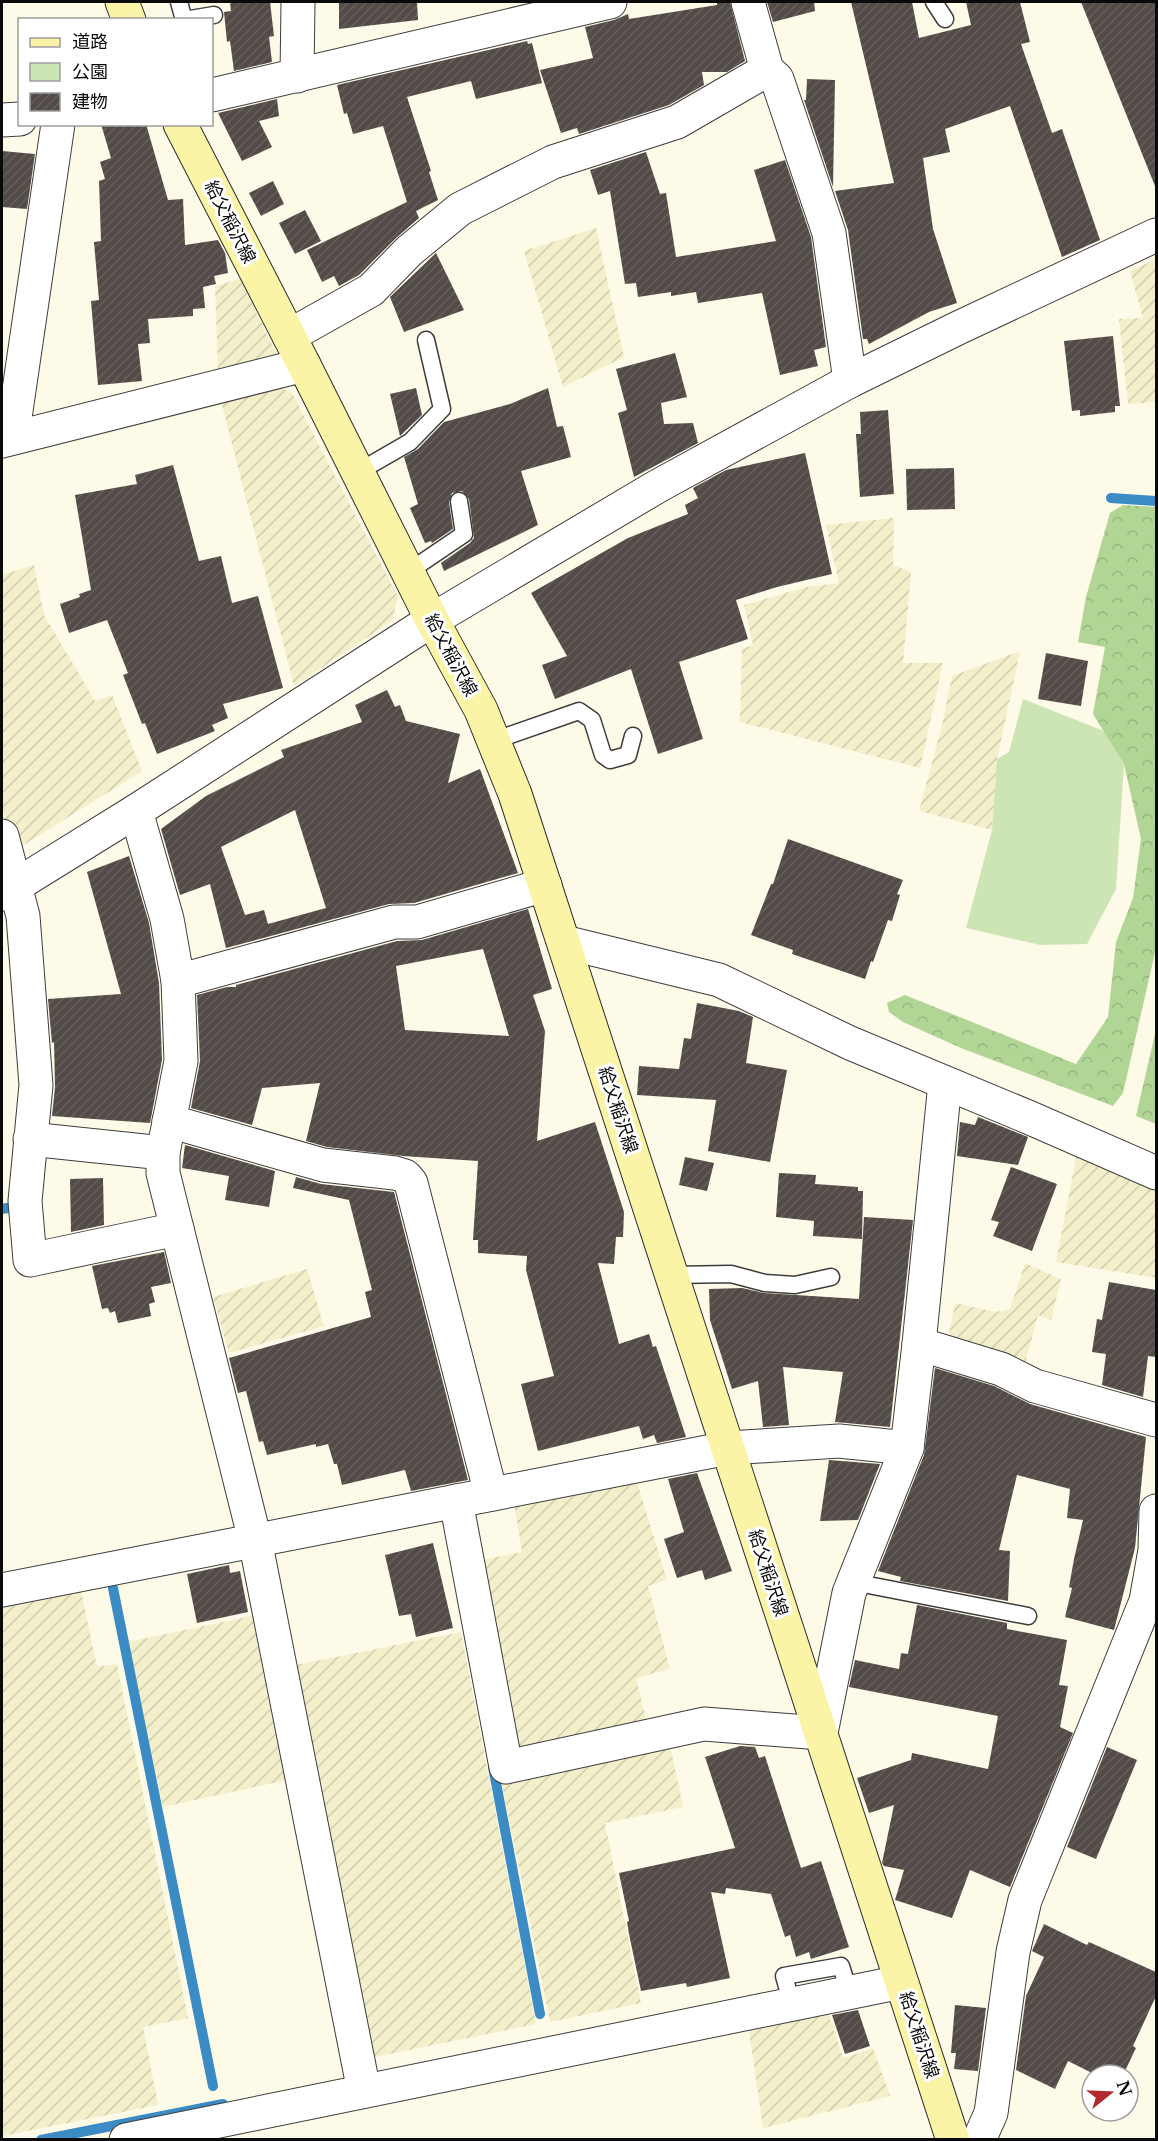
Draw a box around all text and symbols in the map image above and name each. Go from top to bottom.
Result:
legend [18,18,213,126]
text: 道路 [72,31,108,53]
text: 公園 [72,61,108,83]
text: 建物 [72,91,108,113]
street label: 給父稲沢線 [200,177,260,267]
street label: 給父稲沢線 [420,610,482,700]
street label: 給父稲沢線 [594,1064,642,1156]
street label: 給父稲沢線 [744,1527,792,1619]
street label: 給父稲沢線 [895,1989,943,2081]
north arrow [1080,2063,1140,2123]
text: N [1112,2078,1136,2099]

